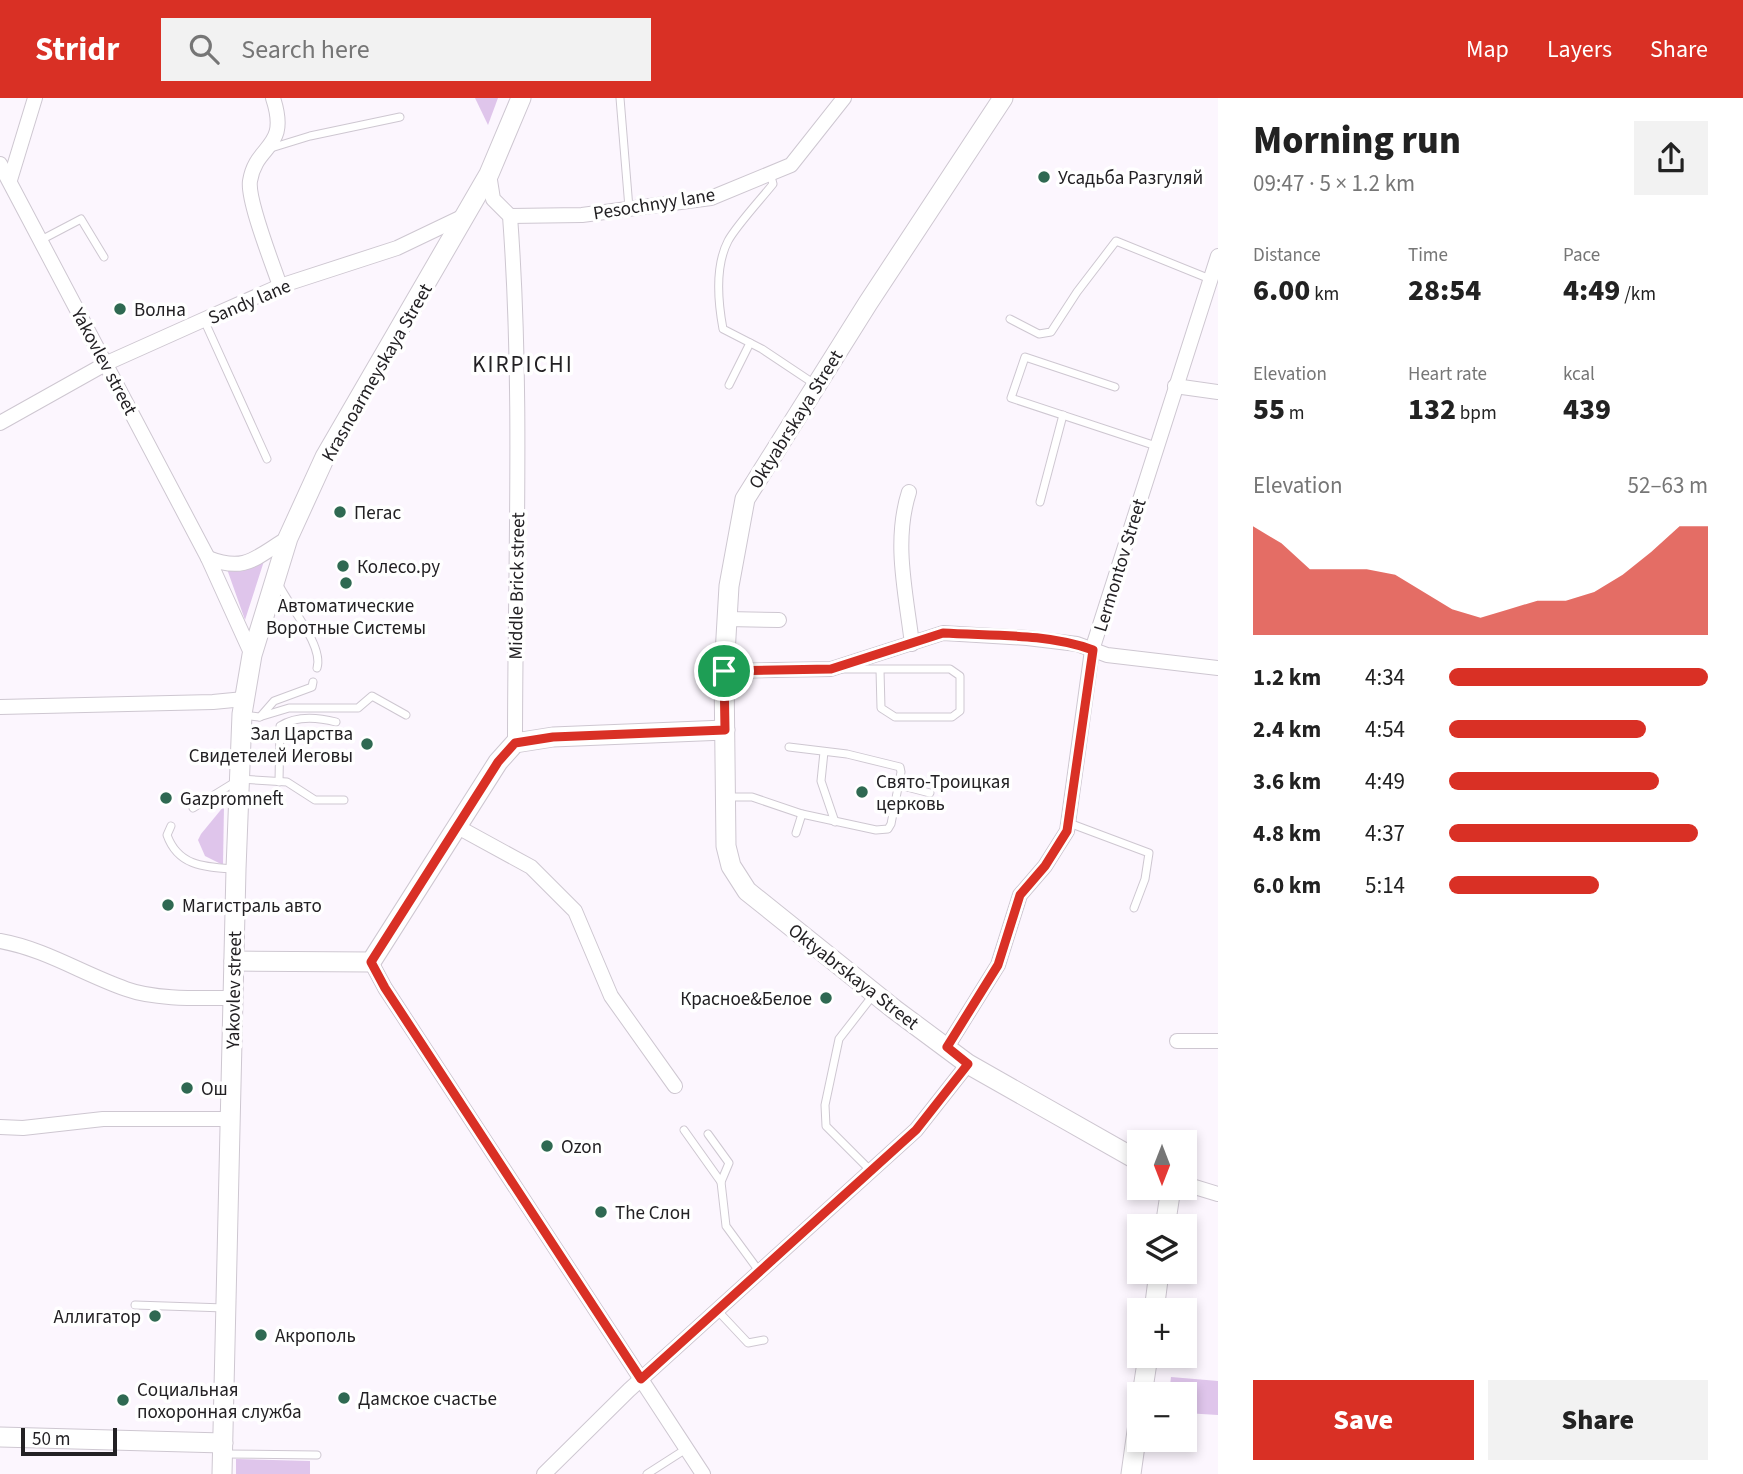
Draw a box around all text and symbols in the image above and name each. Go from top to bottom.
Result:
search box [161,18,651,81]
text: Stridr [35,26,119,73]
icon: search [185,30,223,68]
text: Search here [241,31,370,68]
text: Map [1466,32,1509,67]
text: Layers [1547,32,1612,67]
text: Share [1650,32,1708,67]
text: Morning run [1253,114,1461,168]
button: share [1634,121,1708,195]
place label: Усадьба Разгуляй [1058,165,1203,192]
text: 09:47 · 5 × 1.2 km [1253,167,1415,200]
marker: Усадьба Разгуляй [1036,169,1052,185]
street label: Pesochnyy lane [591,182,717,227]
text: Distance [1253,242,1321,269]
text: Time [1408,242,1448,269]
text: Pace [1563,242,1600,269]
text: 6.00 [1253,269,1310,312]
text: 28:54 [1408,269,1481,312]
text: 4:49 [1563,269,1620,312]
street label: Sandy lane [204,273,295,332]
street label: Krasnoarmeyskaya Street [315,278,440,467]
text: km [1310,281,1339,308]
text: /km [1620,281,1656,308]
place label: Волна [134,297,186,324]
marker: Волна [112,301,128,317]
street label: Yakovlev street [64,302,144,421]
street label: Oktyabrskaya Street [743,345,850,495]
district label: KIRPICHI [472,348,574,381]
text: Elevation [1253,361,1327,388]
text: Heart rate [1408,361,1487,388]
text: kcal [1563,361,1595,388]
text: 55 [1253,388,1285,431]
text: 132 [1408,388,1456,431]
text: 439 [1563,388,1611,431]
text: m [1285,400,1305,427]
text: bpm [1456,400,1497,427]
text: Elevation [1253,469,1343,502]
text: 52–63 m [1628,469,1708,502]
street label: Lermontov Street [1087,495,1154,635]
place label: Пегас [354,500,401,527]
marker: Пегас [332,504,348,520]
street label: Middle Brick street [503,512,532,660]
place label: Колесо.ру [357,554,440,581]
marker: Колесо.ру [335,558,351,574]
marker: Автоматические Воротные Системы [338,575,354,591]
place label: Автоматические Воротные Системы [266,593,426,642]
pin [694,641,754,701]
icon: arrive [705,652,743,690]
text: 1.2 km [1253,661,1321,694]
text: 4:34 [1365,661,1405,694]
text: 2.4 km [1253,713,1321,746]
text: 4:54 [1365,713,1405,746]
place label: Зал Царства Свидетелей Иеговы [189,721,353,770]
marker: Зал Царства Свидетелей Иеговы [359,736,375,752]
text: 3.6 km [1253,765,1321,798]
text: 4:49 [1365,765,1405,798]
place label: Свято-Троицкая церковь [876,769,1010,818]
marker: Свято-Троицкая церковь [854,784,870,800]
place label: Gazpromneft [180,786,284,813]
marker: Gazpromneft [158,790,174,806]
text: 4.8 km [1253,817,1321,850]
text: 4:37 [1365,817,1405,850]
text: 6.0 km [1253,869,1321,902]
text: 5:14 [1365,869,1405,902]
place label: Магистраль авто [182,893,322,920]
marker: Магистраль авто [160,897,176,913]
street label: Oktyabrskaya Street [782,917,925,1037]
street label: Yakovlev street [220,930,249,1050]
place label: Красное&Белое [680,986,812,1013]
marker: Красное&Белое [818,990,834,1006]
place label: Ош [201,1076,228,1103]
marker: Ош [179,1080,195,1096]
north arrow [1127,1130,1197,1200]
map controls [1127,1130,1197,1452]
place label: Ozon [561,1134,602,1161]
marker: Ozon [539,1138,555,1154]
place label: The Слон [615,1200,691,1227]
marker: The Слон [593,1204,609,1220]
button: layers [1127,1214,1197,1284]
button: + [1127,1298,1197,1368]
place label: Аллигатор [54,1304,141,1331]
marker: Аллигатор [147,1308,163,1324]
place label: Акрополь [275,1323,356,1350]
marker: Акрополь [253,1327,269,1343]
place label: Социальная похоронная служба [137,1377,302,1426]
button: Save [1253,1380,1474,1460]
button: Share [1488,1380,1708,1460]
button: − [1127,1382,1197,1452]
place label: Дамское счастье [358,1386,497,1413]
marker: Дамское счастье [336,1390,352,1406]
marker: Социальная похоронная служба [115,1392,131,1408]
scale bar [21,1425,117,1457]
text: 50 m [32,1426,70,1453]

